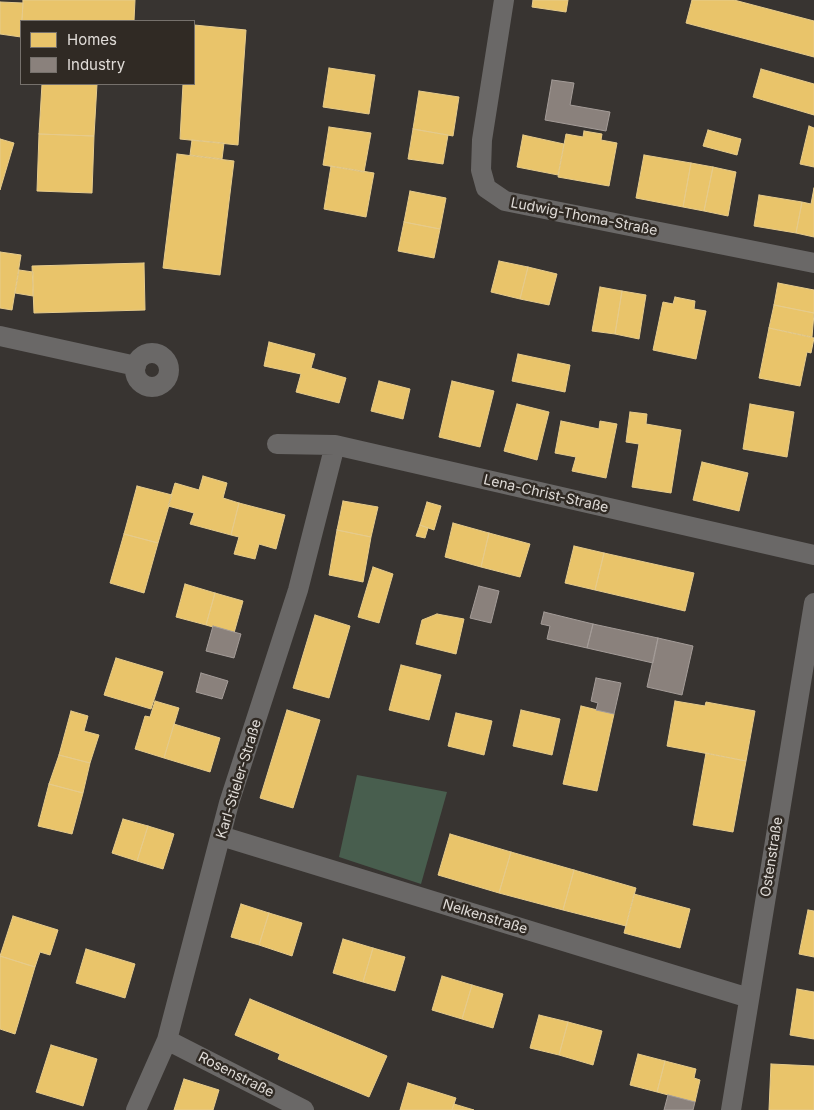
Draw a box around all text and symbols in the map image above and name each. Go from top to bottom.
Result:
legend [20,20,195,85]
text: Homes [67,30,117,49]
text: Industry [67,55,125,74]
street label: Ludwig-Thoma-Straße [509,195,659,239]
street label: Lena-Christ-Straße [482,471,610,517]
street label: Karl-Stieler-Straße [213,717,265,841]
street label: Ostenstraße [757,816,787,898]
street label: Nelkenstraße [441,896,529,938]
street label: Rosenstraße [195,1049,277,1101]

